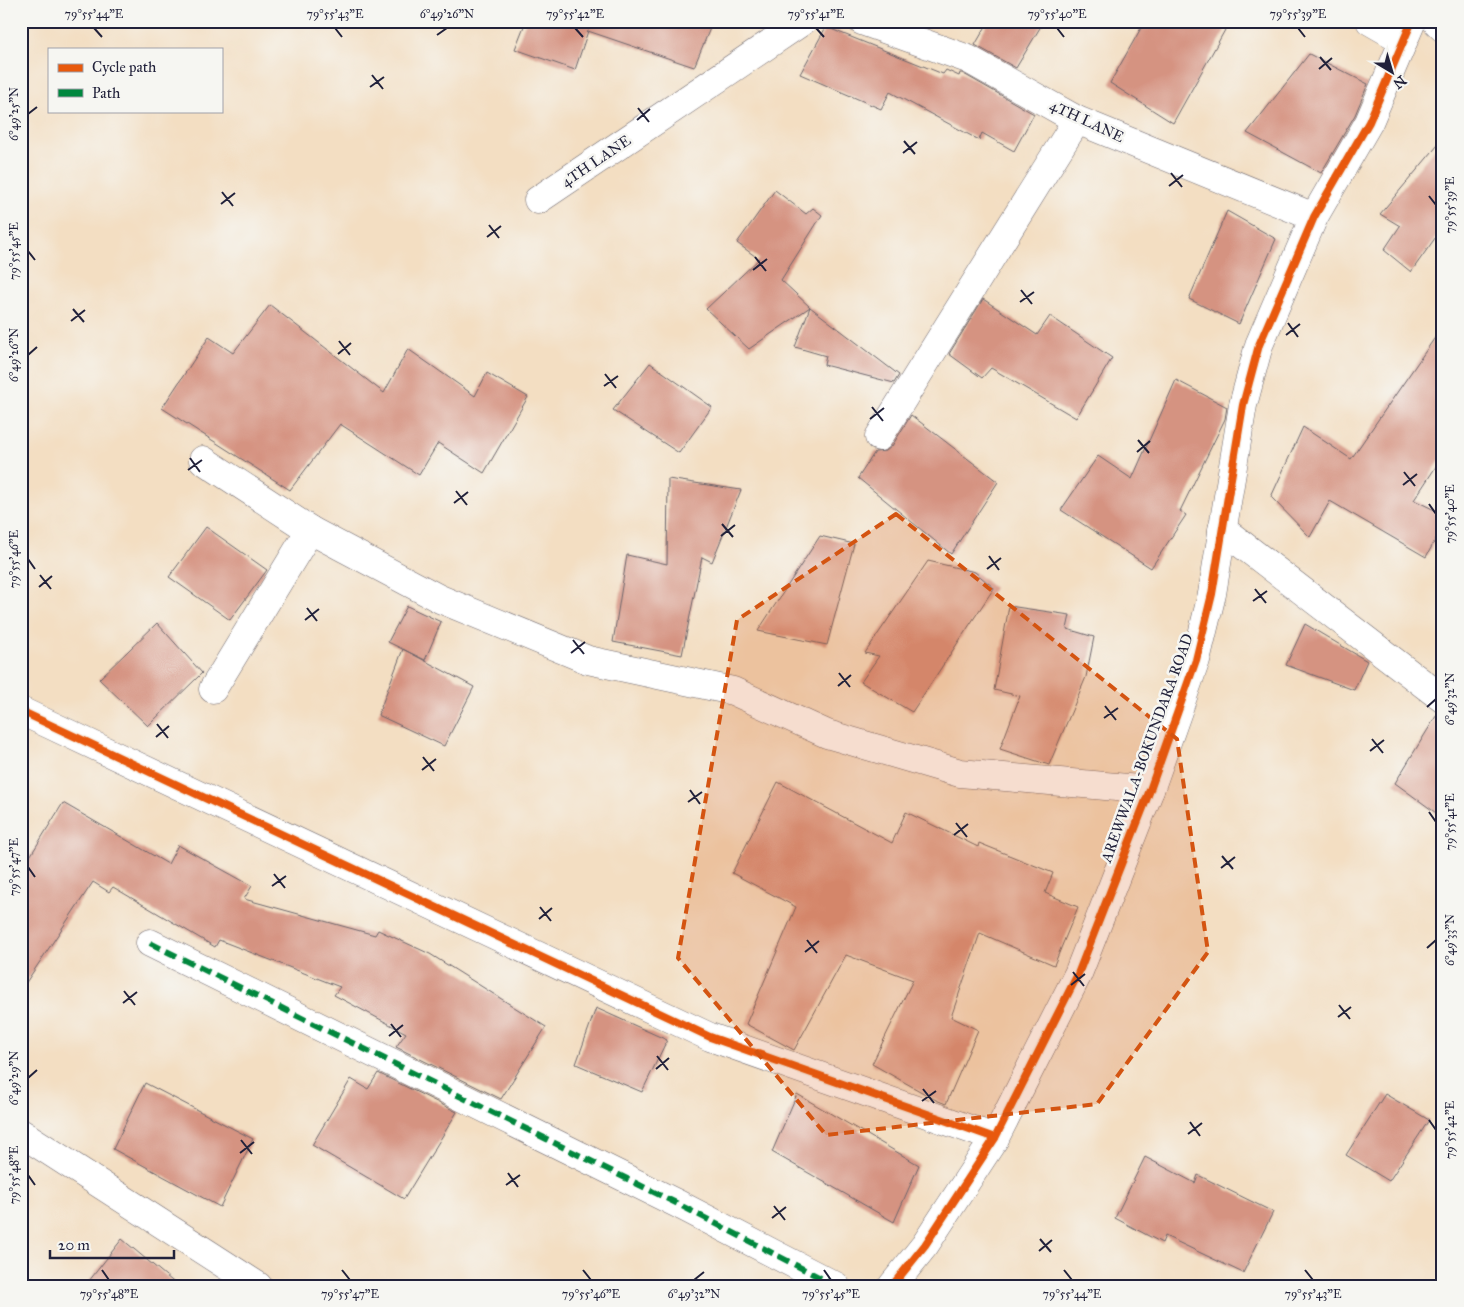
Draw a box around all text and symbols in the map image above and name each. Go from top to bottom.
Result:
text: 79°55'44"E [65,7,124,21]
text: 79°55'43"E [306,7,364,21]
text: 6°49'26"N [420,7,474,21]
text: 79°55'42"E [546,7,604,21]
text: 79°55'41"E [788,7,845,21]
text: 79°55'40"E [1027,7,1087,21]
text: 79°55'39"E [1270,7,1327,21]
legend [48,48,222,112]
north arrow [1366,48,1416,98]
text: Cycle path [92,58,157,76]
text: N [1390,71,1410,92]
text: Path [92,84,121,102]
text: 6°49'25"N [7,87,21,141]
street label: 4TH LANE [1047,96,1127,146]
street label: 4TH LANE [558,131,634,191]
text: 79°55'39"E [1443,176,1457,233]
text: 79°55'45"E [7,222,21,280]
text: 6°49'26"N [7,328,21,382]
text: 79°55'40"E [1443,484,1457,544]
text: 79°55'46"E [7,529,21,588]
street label: AREWWALA-BOKUNDARA ROAD [1097,631,1197,866]
text: 6°49'32"N [1443,672,1457,726]
text: 79°55'41"E [1443,793,1457,850]
text: 79°55'47"E [7,838,21,896]
text: 6°49'33"N [1443,914,1457,966]
text: 6°49'29"N [7,1051,21,1105]
text: 79°55'42"E [1443,1101,1457,1159]
text: 79°55'48"E [7,1145,21,1204]
scale bar [50,1227,174,1259]
text: 20 m [58,1236,90,1254]
text: 79°55'48"E [80,1287,139,1301]
text: 79°55'47"E [321,1287,379,1301]
text: 79°55'46"E [562,1287,621,1301]
text: 6°49'32"N [667,1287,721,1301]
text: 79°55'45"E [802,1287,860,1301]
text: 79°55'44"E [1043,1287,1102,1301]
text: 79°55'43"E [1284,1287,1342,1301]

